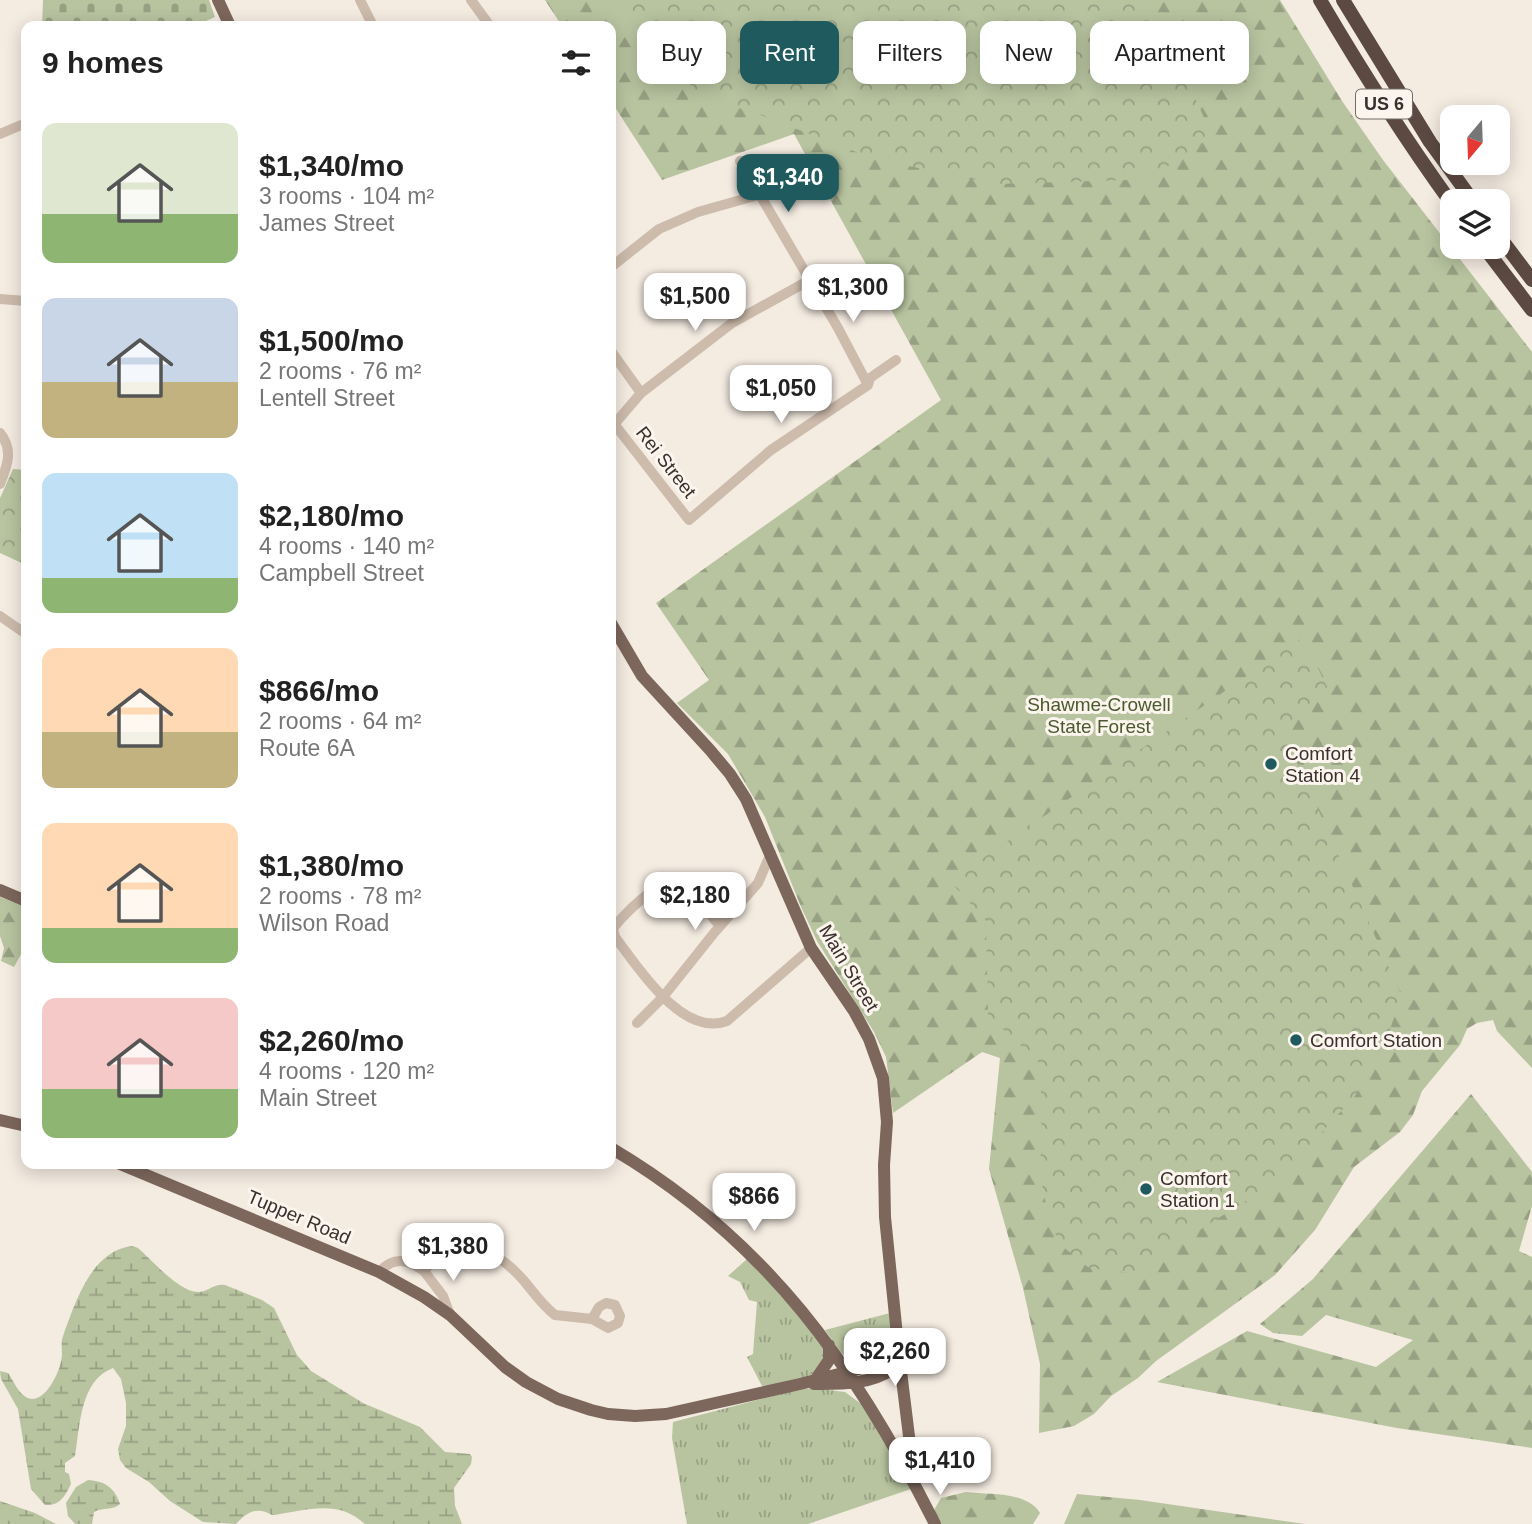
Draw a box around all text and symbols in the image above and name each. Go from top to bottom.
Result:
chip: Buy [637,21,726,84]
chip: Rent [740,21,839,84]
chip: Filters [853,21,966,84]
chip: New [980,21,1076,84]
chip: Apartment [1090,21,1249,84]
icon: filters [557,44,595,82]
text: 9 homes [42,46,164,79]
road number: US 6 [1356,90,1412,119]
north arrow [1440,105,1510,175]
map controls [1440,105,1510,259]
text: $1,340/mo [259,149,404,182]
icon: home [98,151,182,235]
pin: $1,340 [731,154,845,214]
text: $1,340 [753,164,823,190]
text: 3 rooms · 104 m² [259,183,434,209]
button: layers [1440,189,1510,259]
text: James Street [259,210,395,236]
pin: $1,300 [796,264,910,324]
pin: $1,500 [638,274,752,333]
text: $1,300 [818,274,888,300]
text: $1,500 [660,283,730,309]
text: $1,500/mo [259,324,404,357]
icon: home [98,326,182,410]
text: 2 rooms · 76 m² [259,358,421,384]
pin: $1,050 [724,366,838,425]
text: $1,050 [746,375,816,401]
text: Lentell Street [259,385,395,411]
street label: Rei Street [632,422,701,502]
text: $2,180/mo [259,499,404,532]
icon: home [98,501,182,585]
text: 4 rooms · 140 m² [259,533,434,559]
text: Campbell Street [259,560,424,586]
text: $866/mo [259,674,379,707]
icon: home [98,676,182,760]
park label: Shawme-Crowell State Forest [1027,694,1171,737]
text: 2 rooms · 64 m² [259,708,421,734]
text: Route 6A [259,735,355,761]
place label: Comfort Station 4 [1285,743,1360,786]
marker: Comfort Station 4 [1263,756,1279,772]
text: $1,380/mo [259,849,404,882]
icon: home [98,851,182,935]
pin: $2,180 [638,872,752,932]
text: $2,180 [660,882,730,908]
text: 2 rooms · 78 m² [259,883,421,909]
text: Wilson Road [259,910,389,936]
street label: Main Street [815,921,883,1016]
text: $2,260/mo [259,1024,404,1057]
icon: home [98,1026,182,1110]
place label: Comfort Station [1310,1030,1442,1051]
marker: Comfort Station [1288,1032,1304,1048]
text: 4 rooms · 120 m² [259,1058,434,1084]
text: Main Street [259,1085,377,1111]
place label: Comfort Station 1 [1160,1168,1235,1211]
pin: $866 [713,1174,795,1233]
marker: Comfort Station 1 [1138,1181,1154,1197]
text: $866 [728,1183,780,1209]
street label: Tupper Road [244,1186,354,1248]
pin: $1,380 [396,1224,510,1283]
text: $1,380 [418,1233,488,1259]
pin: $2,260 [838,1328,952,1388]
text: $2,260 [860,1338,930,1364]
pin: $1,410 [883,1438,997,1497]
text: $1,410 [905,1447,975,1473]

